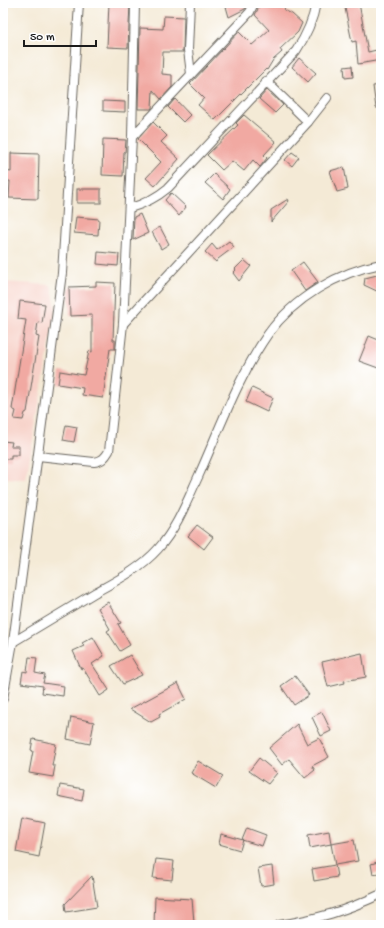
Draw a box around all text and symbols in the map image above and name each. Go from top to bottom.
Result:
scale bar [24,22,96,48]
text: 50 m [30,31,55,45]

